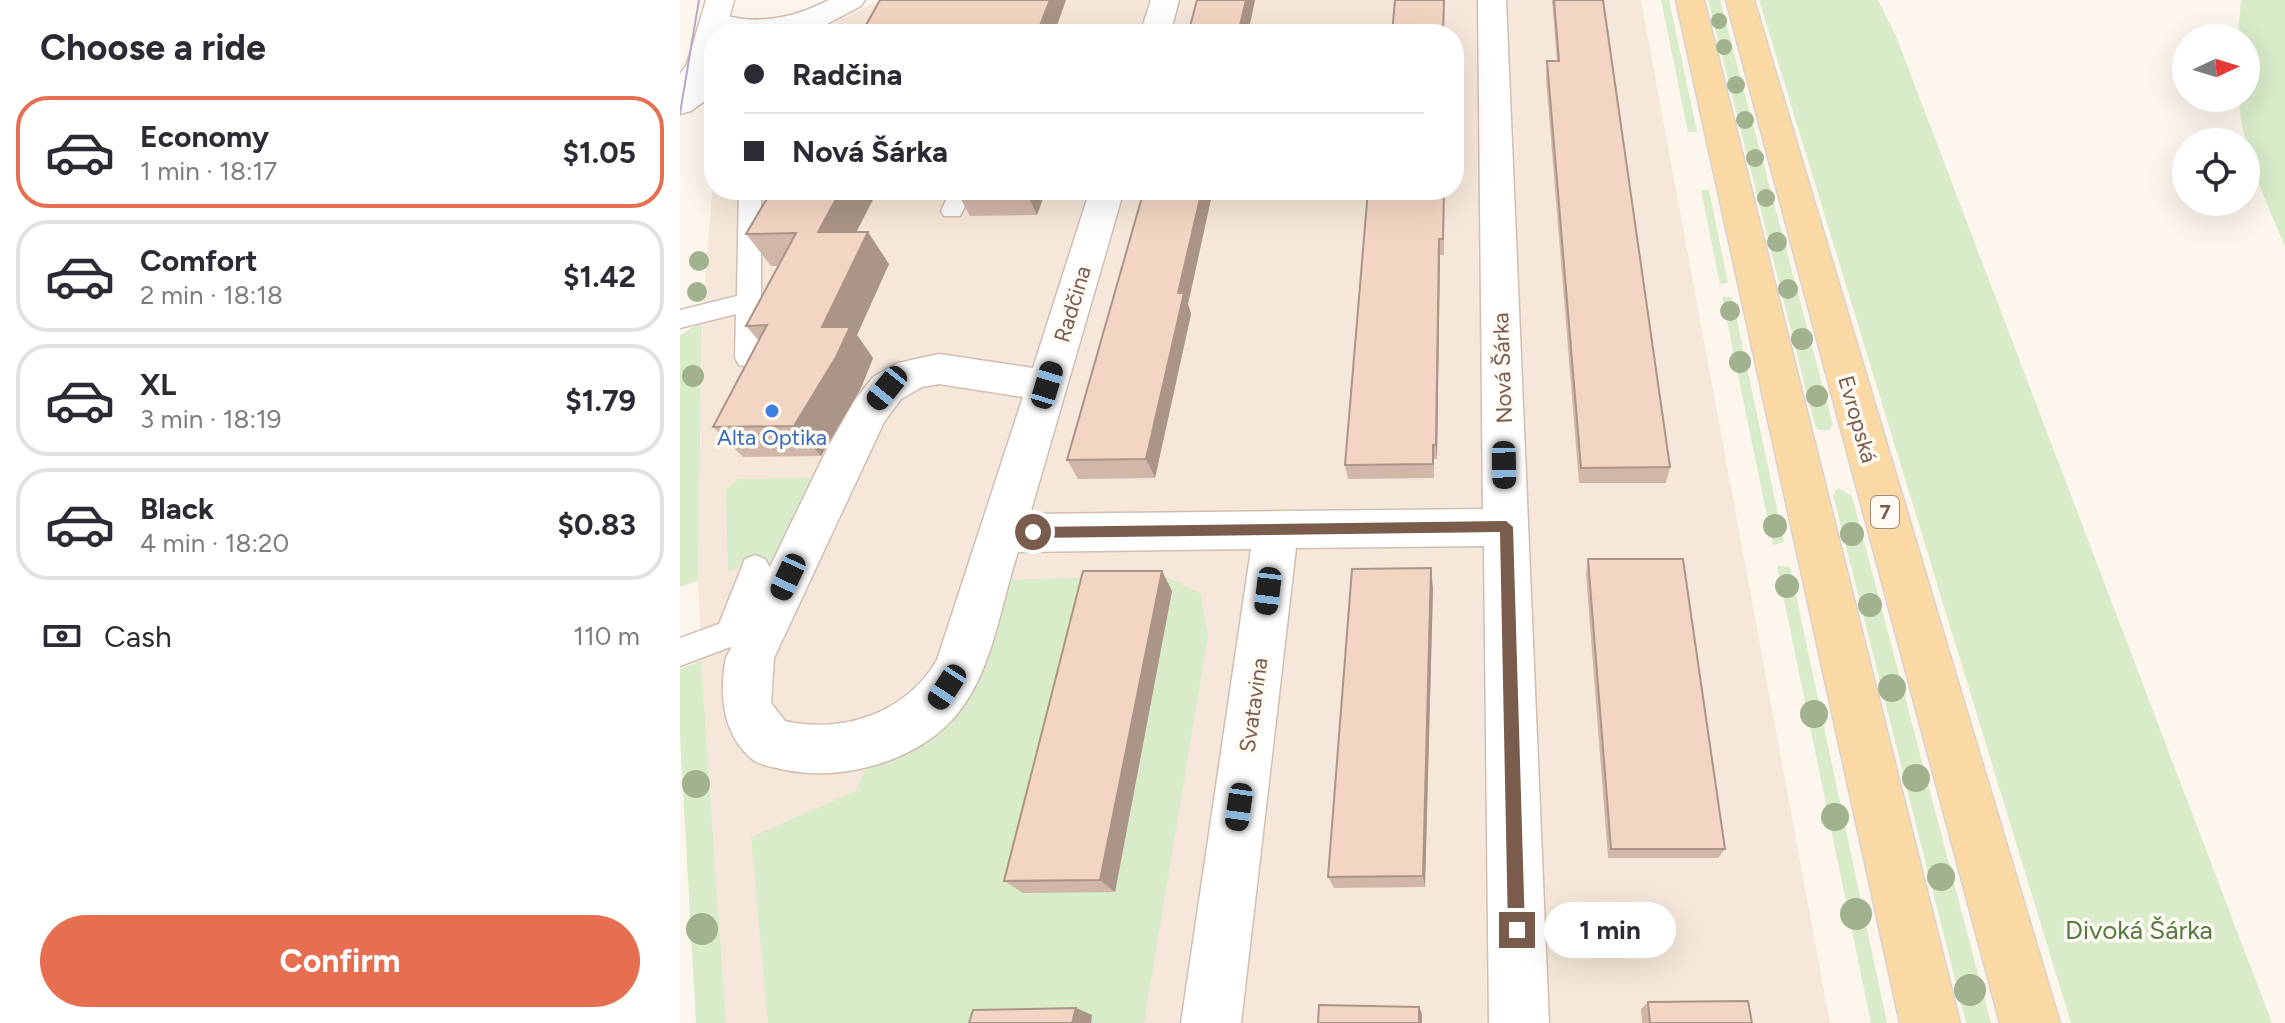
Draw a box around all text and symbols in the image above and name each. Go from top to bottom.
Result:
north arrow [2172,24,2260,112]
map controls [2172,24,2260,216]
text: Choose a ride [40,26,266,69]
text: Radčina [792,56,902,93]
icon: car [44,116,116,188]
text: Economy [140,118,269,155]
button: locate [2172,128,2260,216]
text: Nová Šárka [792,133,948,170]
text: $1.05 [562,134,636,171]
text: 1 min · 18:17 [140,155,277,187]
icon: car [44,240,116,312]
text: Comfort [140,242,258,279]
text: $1.42 [563,258,636,295]
street label: Radčina [1048,263,1097,346]
text: 2 min · 18:18 [140,279,283,311]
street label: Nová Šárka [1487,312,1518,424]
car [1029,359,1065,411]
car [863,362,911,414]
icon: car [44,364,116,436]
text: XL [140,366,176,403]
street label: Evropská [1832,372,1883,466]
text: $1.79 [565,382,636,419]
marker: Alta Optika [763,402,781,420]
text: 3 min · 18:19 [140,403,281,435]
place label: Alta Optika [717,424,827,451]
car [1492,441,1516,489]
icon: car [44,488,116,560]
text: Black [140,490,214,527]
road number: 7 [1871,496,1899,528]
text: $0.83 [557,506,636,543]
route start [1015,514,1051,550]
text: 4 min · 18:20 [140,527,289,559]
car [767,550,809,604]
car [1253,566,1283,616]
icon: cash [40,614,84,658]
text: Cash [104,618,172,655]
text: 110 m [573,620,640,652]
street label: Svatavina [1233,656,1273,754]
car [924,660,970,714]
car [1224,782,1254,832]
callout: 1 min [1545,902,1677,958]
route end [1499,912,1535,948]
text: 1 min [1579,914,1641,946]
park label: Divoká Šárka [2065,914,2213,946]
button: Confirm [40,915,640,1007]

